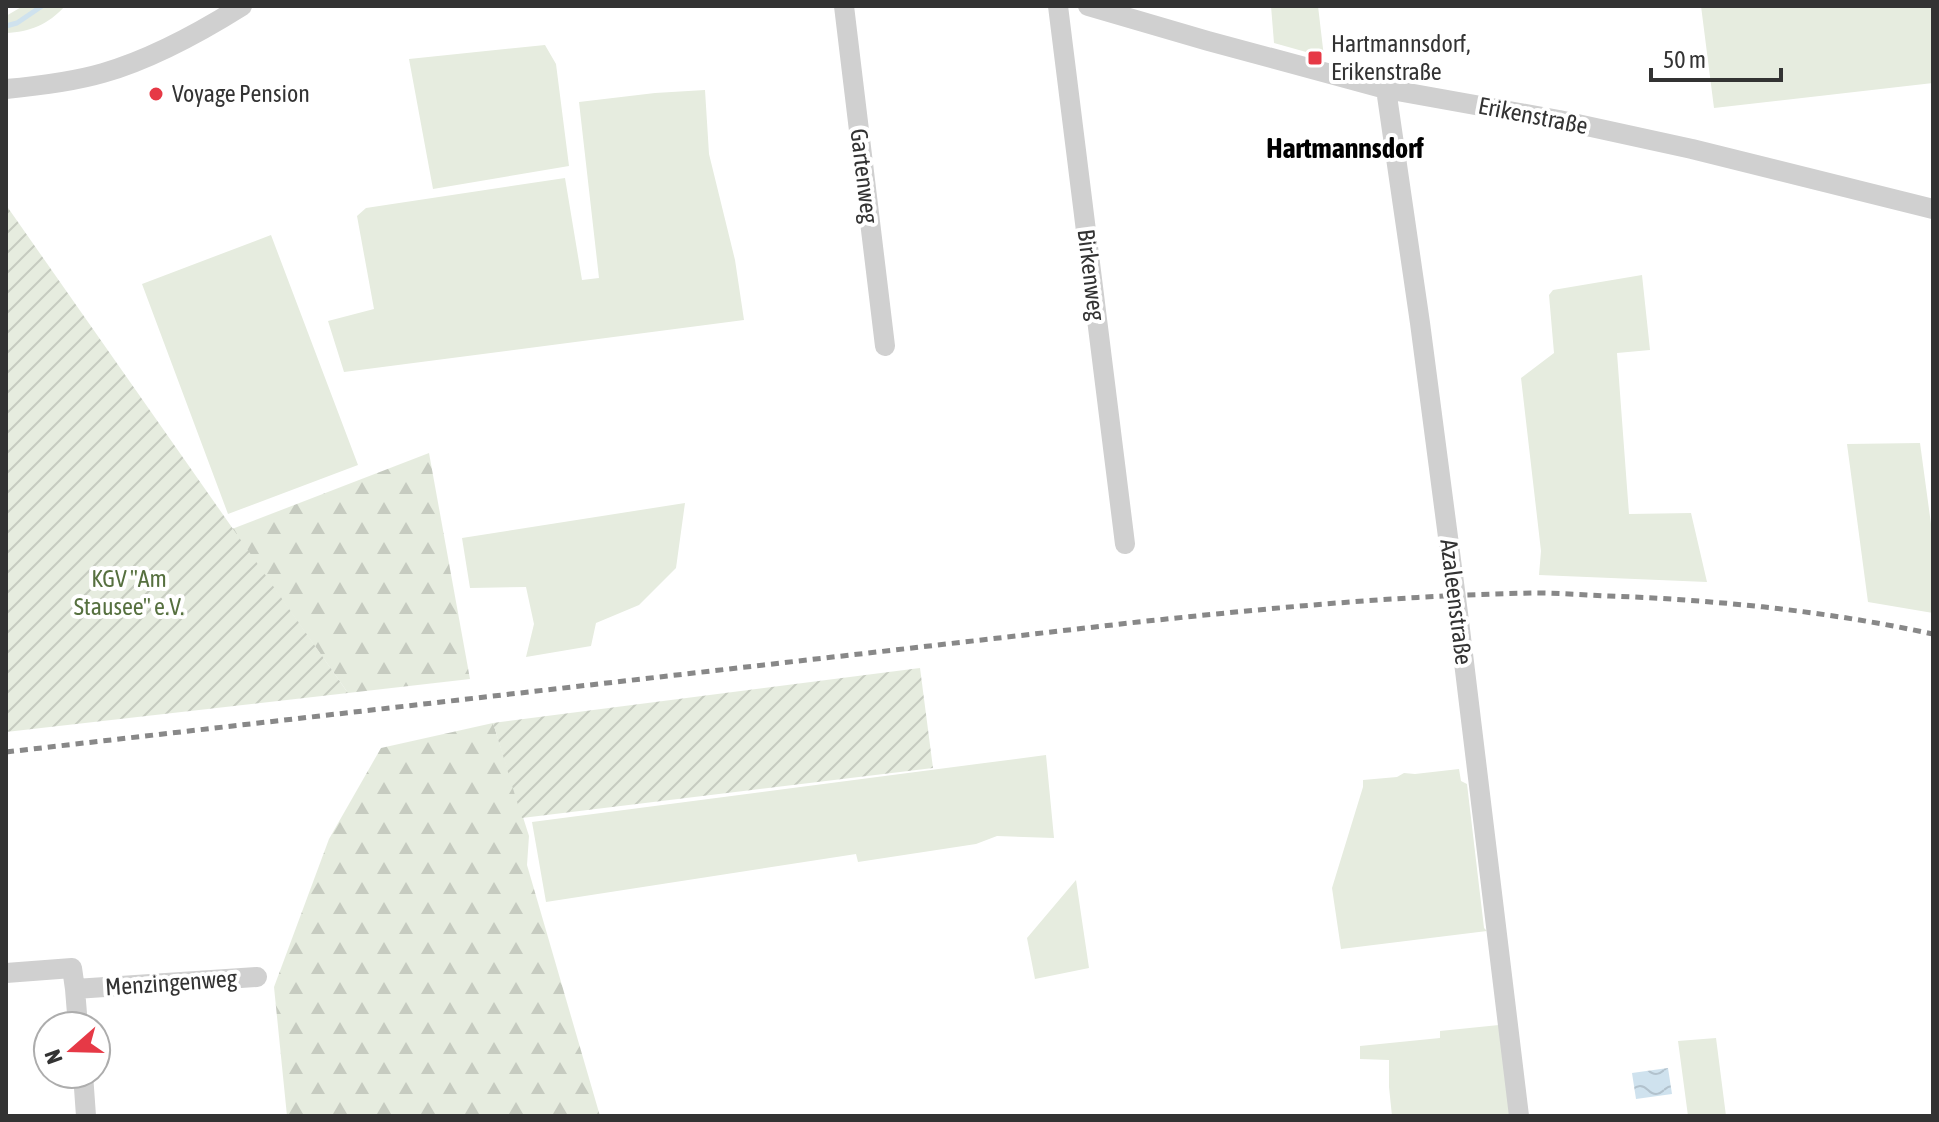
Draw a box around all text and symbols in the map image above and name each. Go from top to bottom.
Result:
place label: Hartmannsdorf, Erikenstraße [1331,30,1470,85]
scale bar [1651,32,1781,82]
text: 50 m [1663,46,1706,73]
marker: Hartmannsdorf, Erikenstraße [1306,49,1324,67]
place label: Voyage Pension [172,80,310,107]
marker: Voyage Pension [147,85,165,103]
street label: Erikenstraße [1476,92,1590,139]
street label: Gartenweg [845,127,884,226]
district label: Hartmannsdorf [1266,132,1424,164]
street label: Birkenweg [1072,228,1111,323]
street label: Azaleenstraße [1435,538,1478,666]
park label: KGV "Am Stausee" e.V. [74,565,184,620]
street label: Menzingenweg [104,964,238,1001]
north arrow [32,1010,112,1090]
text: N [39,1046,68,1067]

